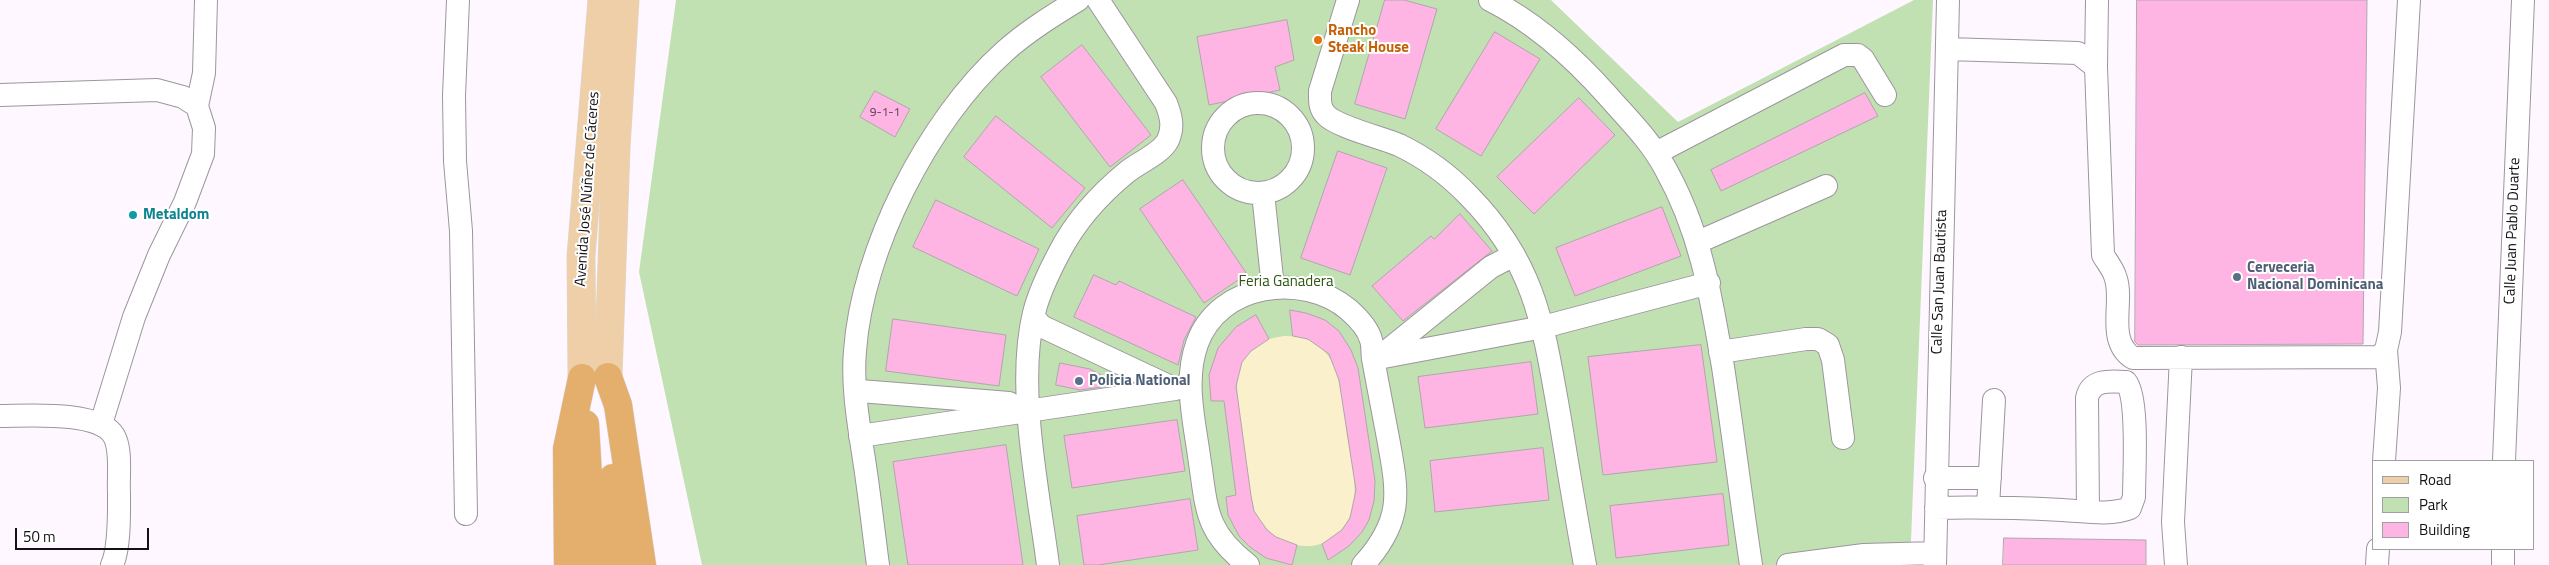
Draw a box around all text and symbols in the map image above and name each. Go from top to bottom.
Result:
place label: Rancho Steak House [1328,22,1409,57]
marker: Rancho Steak House [1312,34,1324,46]
street label: Avenida José Núñez de Cáceres [572,91,604,287]
house number: 9-1-1 [870,106,900,120]
street label: Calle Juan Pablo Duarte [2501,157,2525,305]
place label: Metaldom [143,206,209,224]
marker: Metaldom [127,209,139,221]
street label: Calle San Juan Bautista [1928,209,1952,355]
place label: Cerveceria Nacional Dominicana [2247,259,2383,294]
marker: Cerveceria Nacional Dominicana [2231,271,2243,283]
park label: Feria Ganadera [1238,273,1334,291]
place label: Policia National [1089,372,1191,390]
marker: Policia National [1073,375,1085,387]
legend [2372,460,2534,550]
text: Road [2419,468,2451,491]
text: Park [2419,493,2448,516]
scale bar [18,518,151,550]
text: Building [2419,518,2470,541]
text: 50 m [23,525,56,548]

